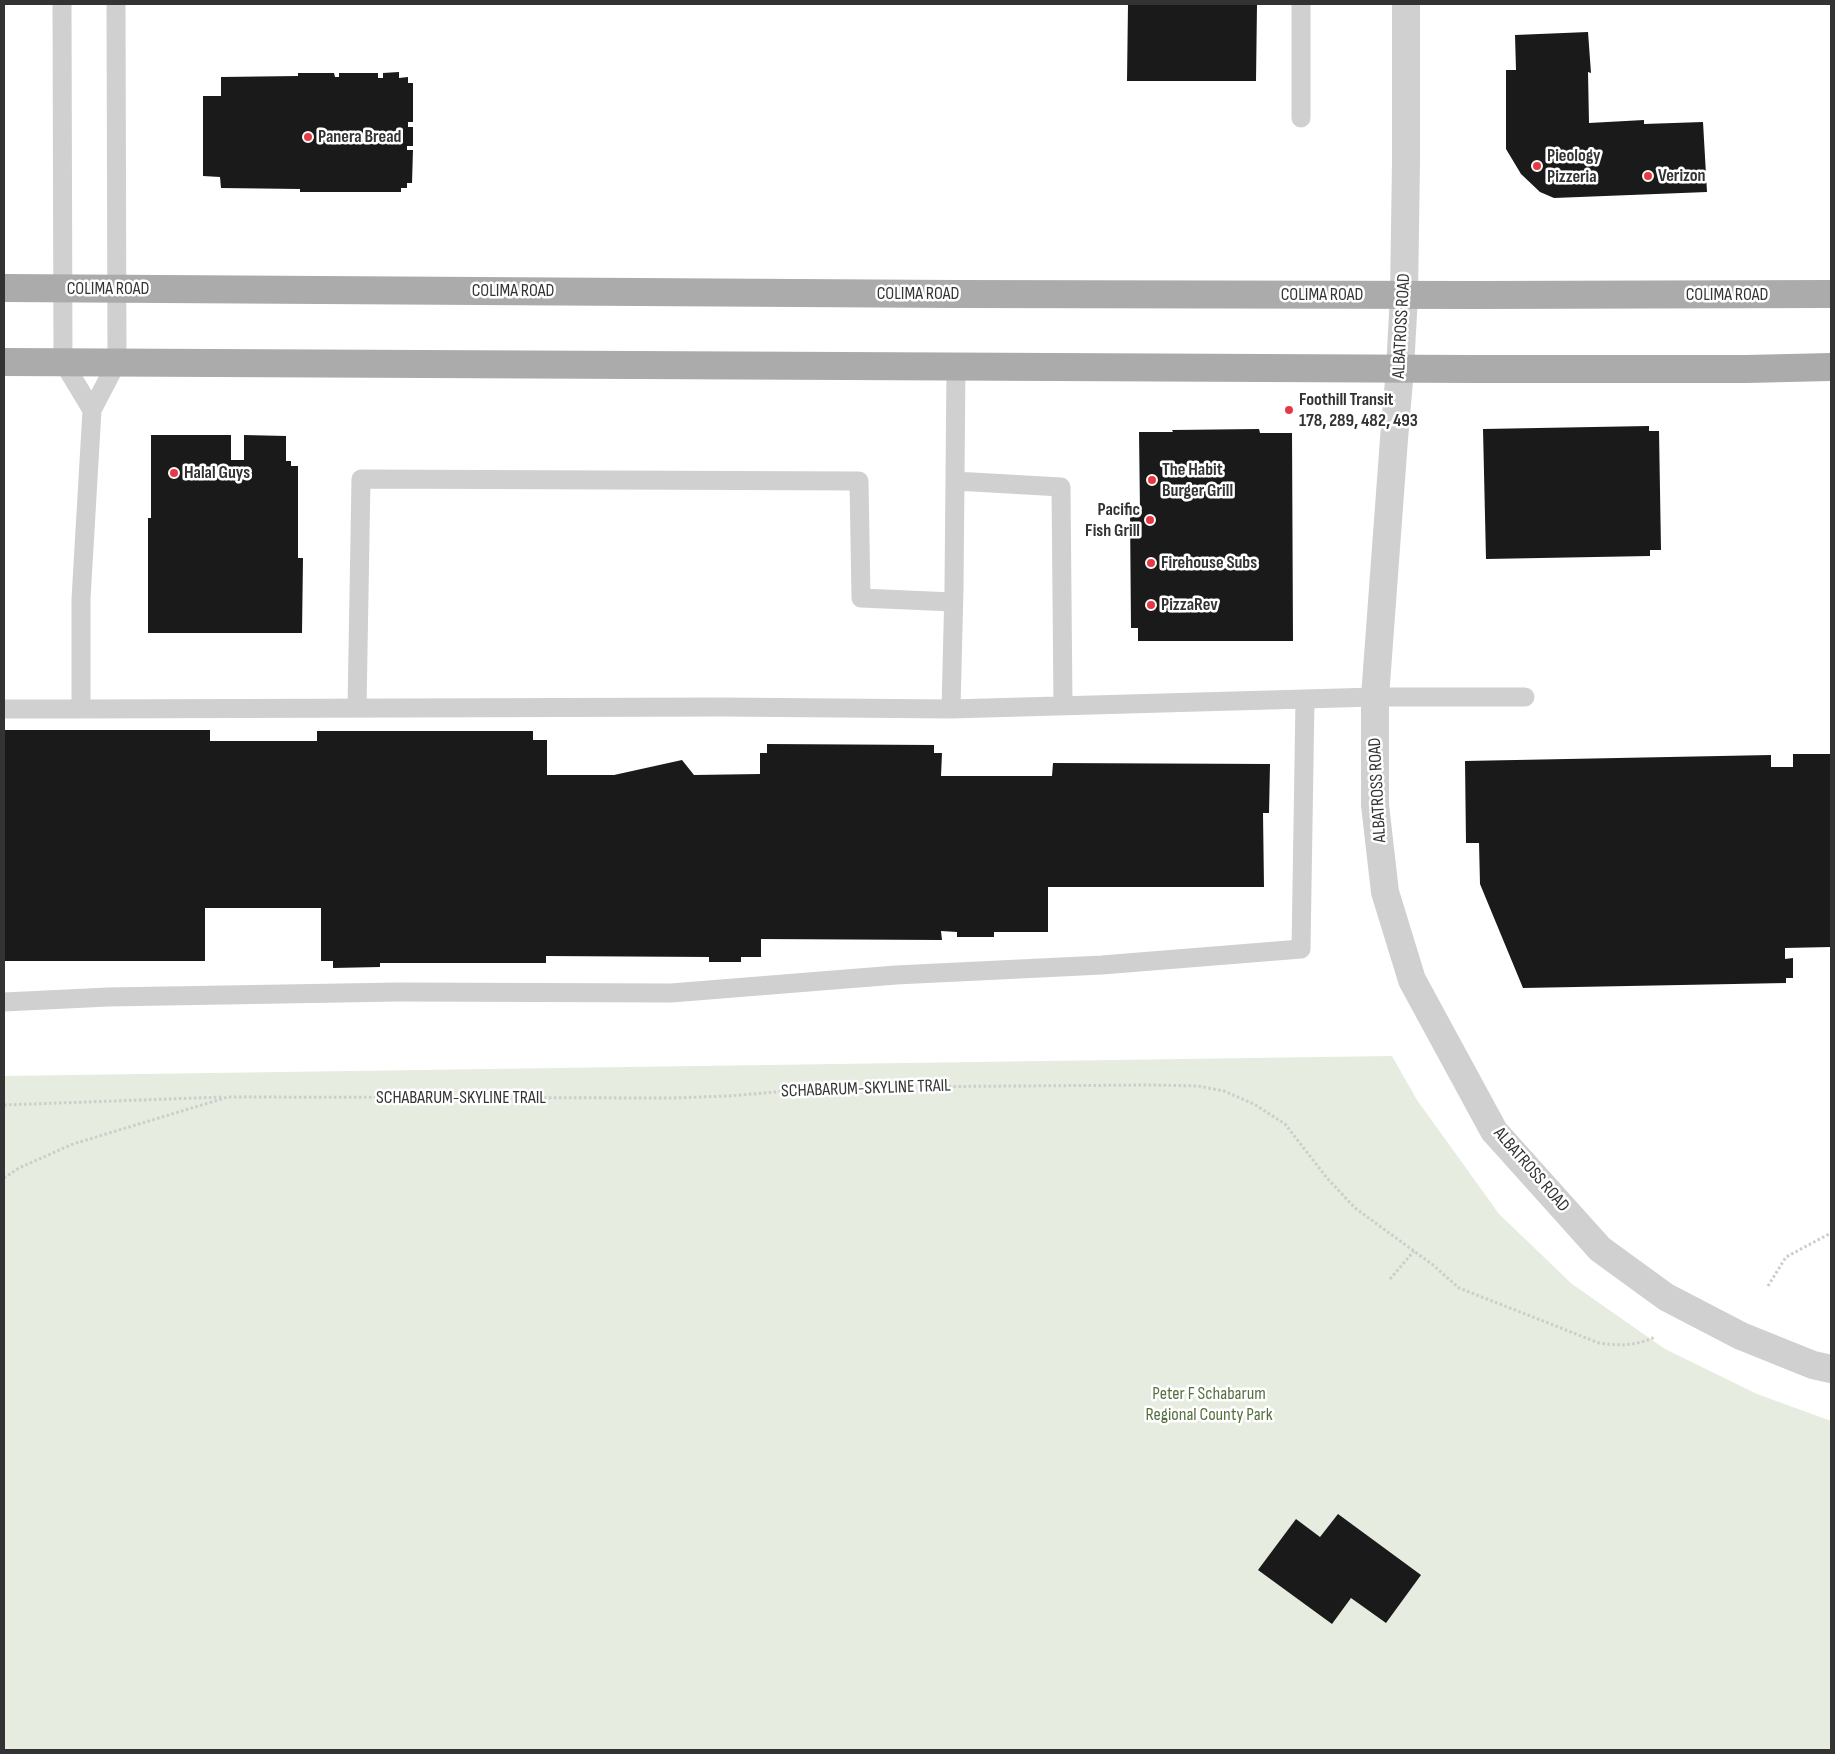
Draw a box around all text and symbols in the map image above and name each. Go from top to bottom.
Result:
place label: Panera Bread [318,126,401,148]
marker: Panera Bread [302,131,314,143]
place label: Pieology Pizzeria [1547,145,1601,188]
marker: Pieology Pizzeria [1531,160,1543,172]
place label: Verizon [1658,165,1706,187]
marker: Verizon [1642,170,1654,182]
street label: ALBATROSS ROAD [1388,273,1416,379]
street label: COLIMA ROAD [67,278,149,300]
street label: COLIMA ROAD [472,280,554,302]
street label: COLIMA ROAD [877,283,959,305]
street label: COLIMA ROAD [1281,284,1363,306]
street label: COLIMA ROAD [1686,284,1768,306]
place label: Foothill Transit 178, 289, 482, 493 [1299,389,1418,432]
marker: Foothill Transit 178, 289, 482, 493 [1283,404,1295,416]
place label: The Habit Burger Grill [1162,459,1233,502]
place label: Halal Guys [184,462,250,484]
marker: Halal Guys [168,467,180,479]
marker: The Habit Burger Grill [1146,474,1158,486]
place label: Pacific Fish Grill [1085,499,1140,542]
marker: Pacific Fish Grill [1144,514,1156,526]
place label: Firehouse Subs [1161,552,1257,574]
marker: Firehouse Subs [1145,557,1157,569]
place label: PizzaRev [1161,594,1218,616]
marker: PizzaRev [1145,599,1157,611]
street label: ALBATROSS ROAD [1364,737,1392,843]
street label: SCHABARUM-SKYLINE TRAIL [781,1075,951,1103]
street label: SCHABARUM-SKYLINE TRAIL [376,1087,546,1109]
street label: ALBATROSS ROAD [1488,1123,1574,1217]
park label: Peter F Schabarum Regional County Park [1145,1383,1273,1426]

